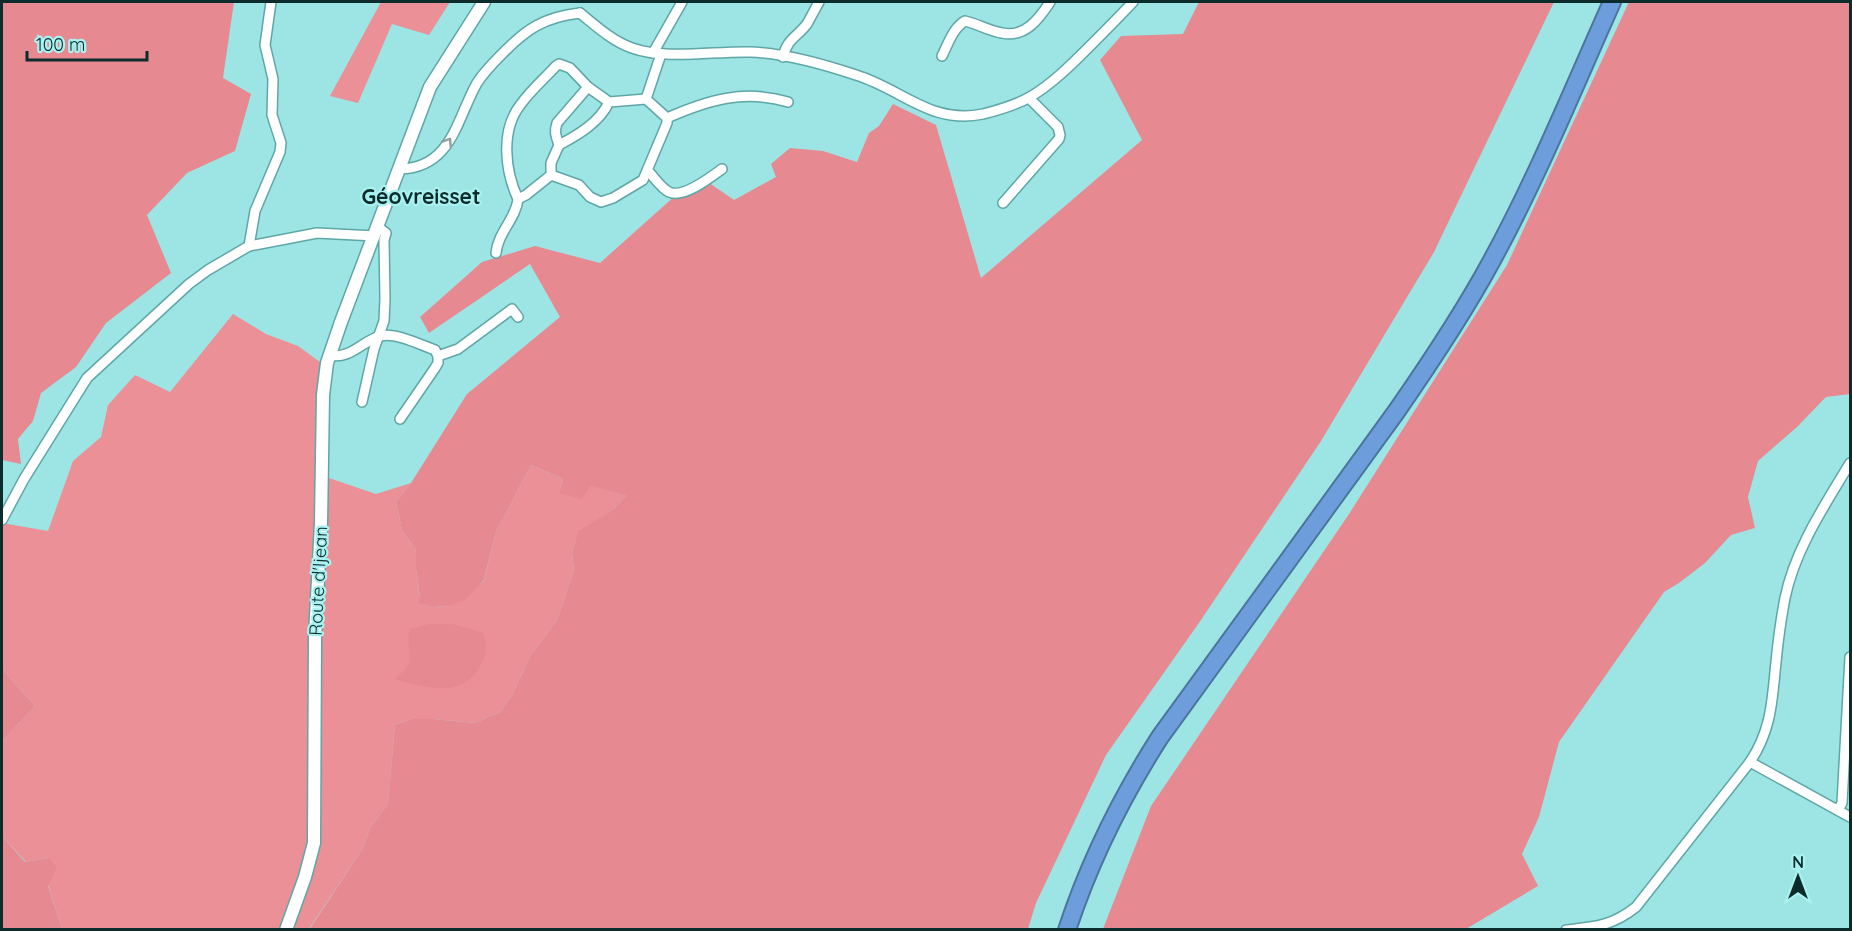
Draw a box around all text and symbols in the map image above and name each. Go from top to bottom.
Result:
scale bar [27,24,147,62]
text: 100 m [36,33,85,56]
one-way arrow [441,138,453,148]
district label: Géovreisset [361,183,481,209]
street label: Route d'Ijean [304,526,332,636]
north arrow [1768,847,1828,907]
text: N [1792,852,1804,872]

